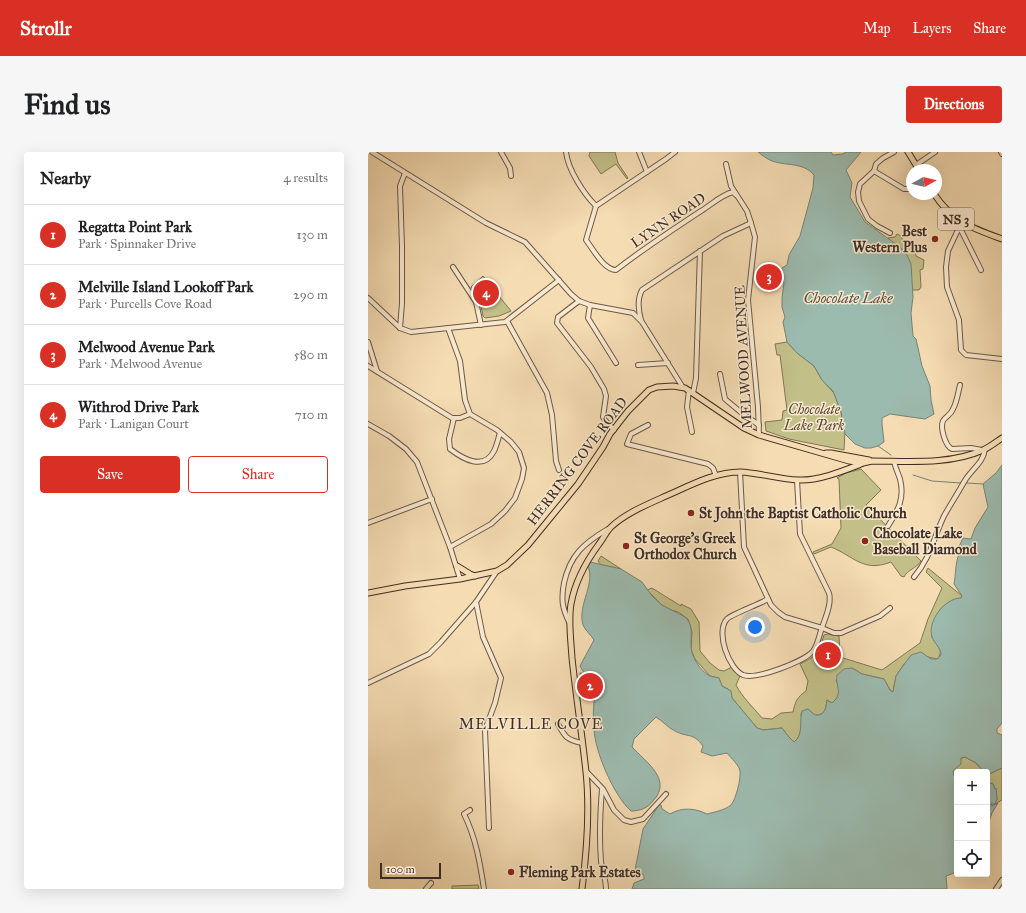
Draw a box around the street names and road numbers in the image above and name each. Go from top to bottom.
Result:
street label: LYNN ROAD [628,189,709,252]
road number: NS 3 [938,208,974,230]
street label: MELWOOD AVENUE [731,285,756,429]
street label: HERRING COVE ROAD [524,394,631,529]

